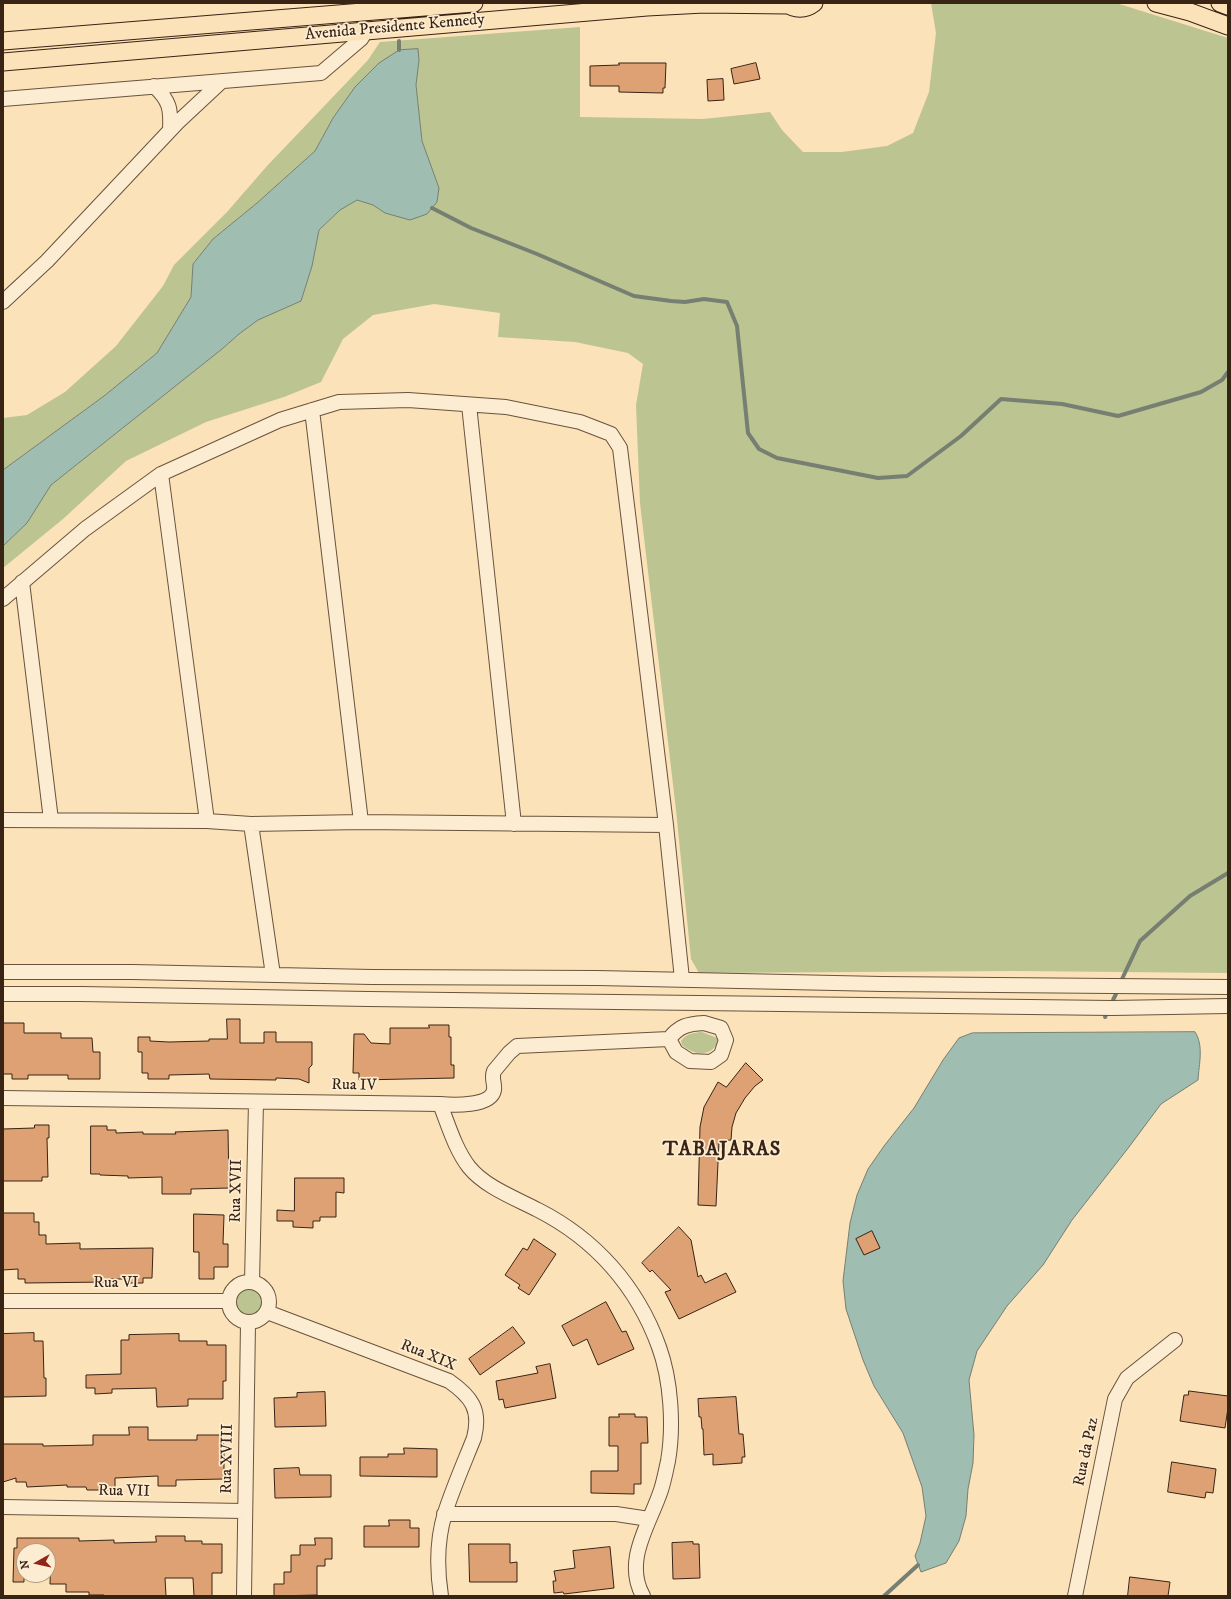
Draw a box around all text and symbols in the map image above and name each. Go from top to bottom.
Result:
street label: Avenida Presidente Kennedy [304,11,486,45]
street label: Rua IV [331,1076,377,1096]
district label: TABAJARAS [663,1139,781,1163]
street label: Rua XVII [227,1159,247,1223]
street label: Rua VI [93,1274,139,1294]
street label: Rua XIX [397,1336,459,1376]
street label: Rua da Paz [1070,1416,1104,1488]
street label: Rua XVIII [218,1424,238,1494]
street label: Rua VII [98,1482,150,1502]
north arrow [16,1543,56,1583]
text: N [18,1559,33,1570]

